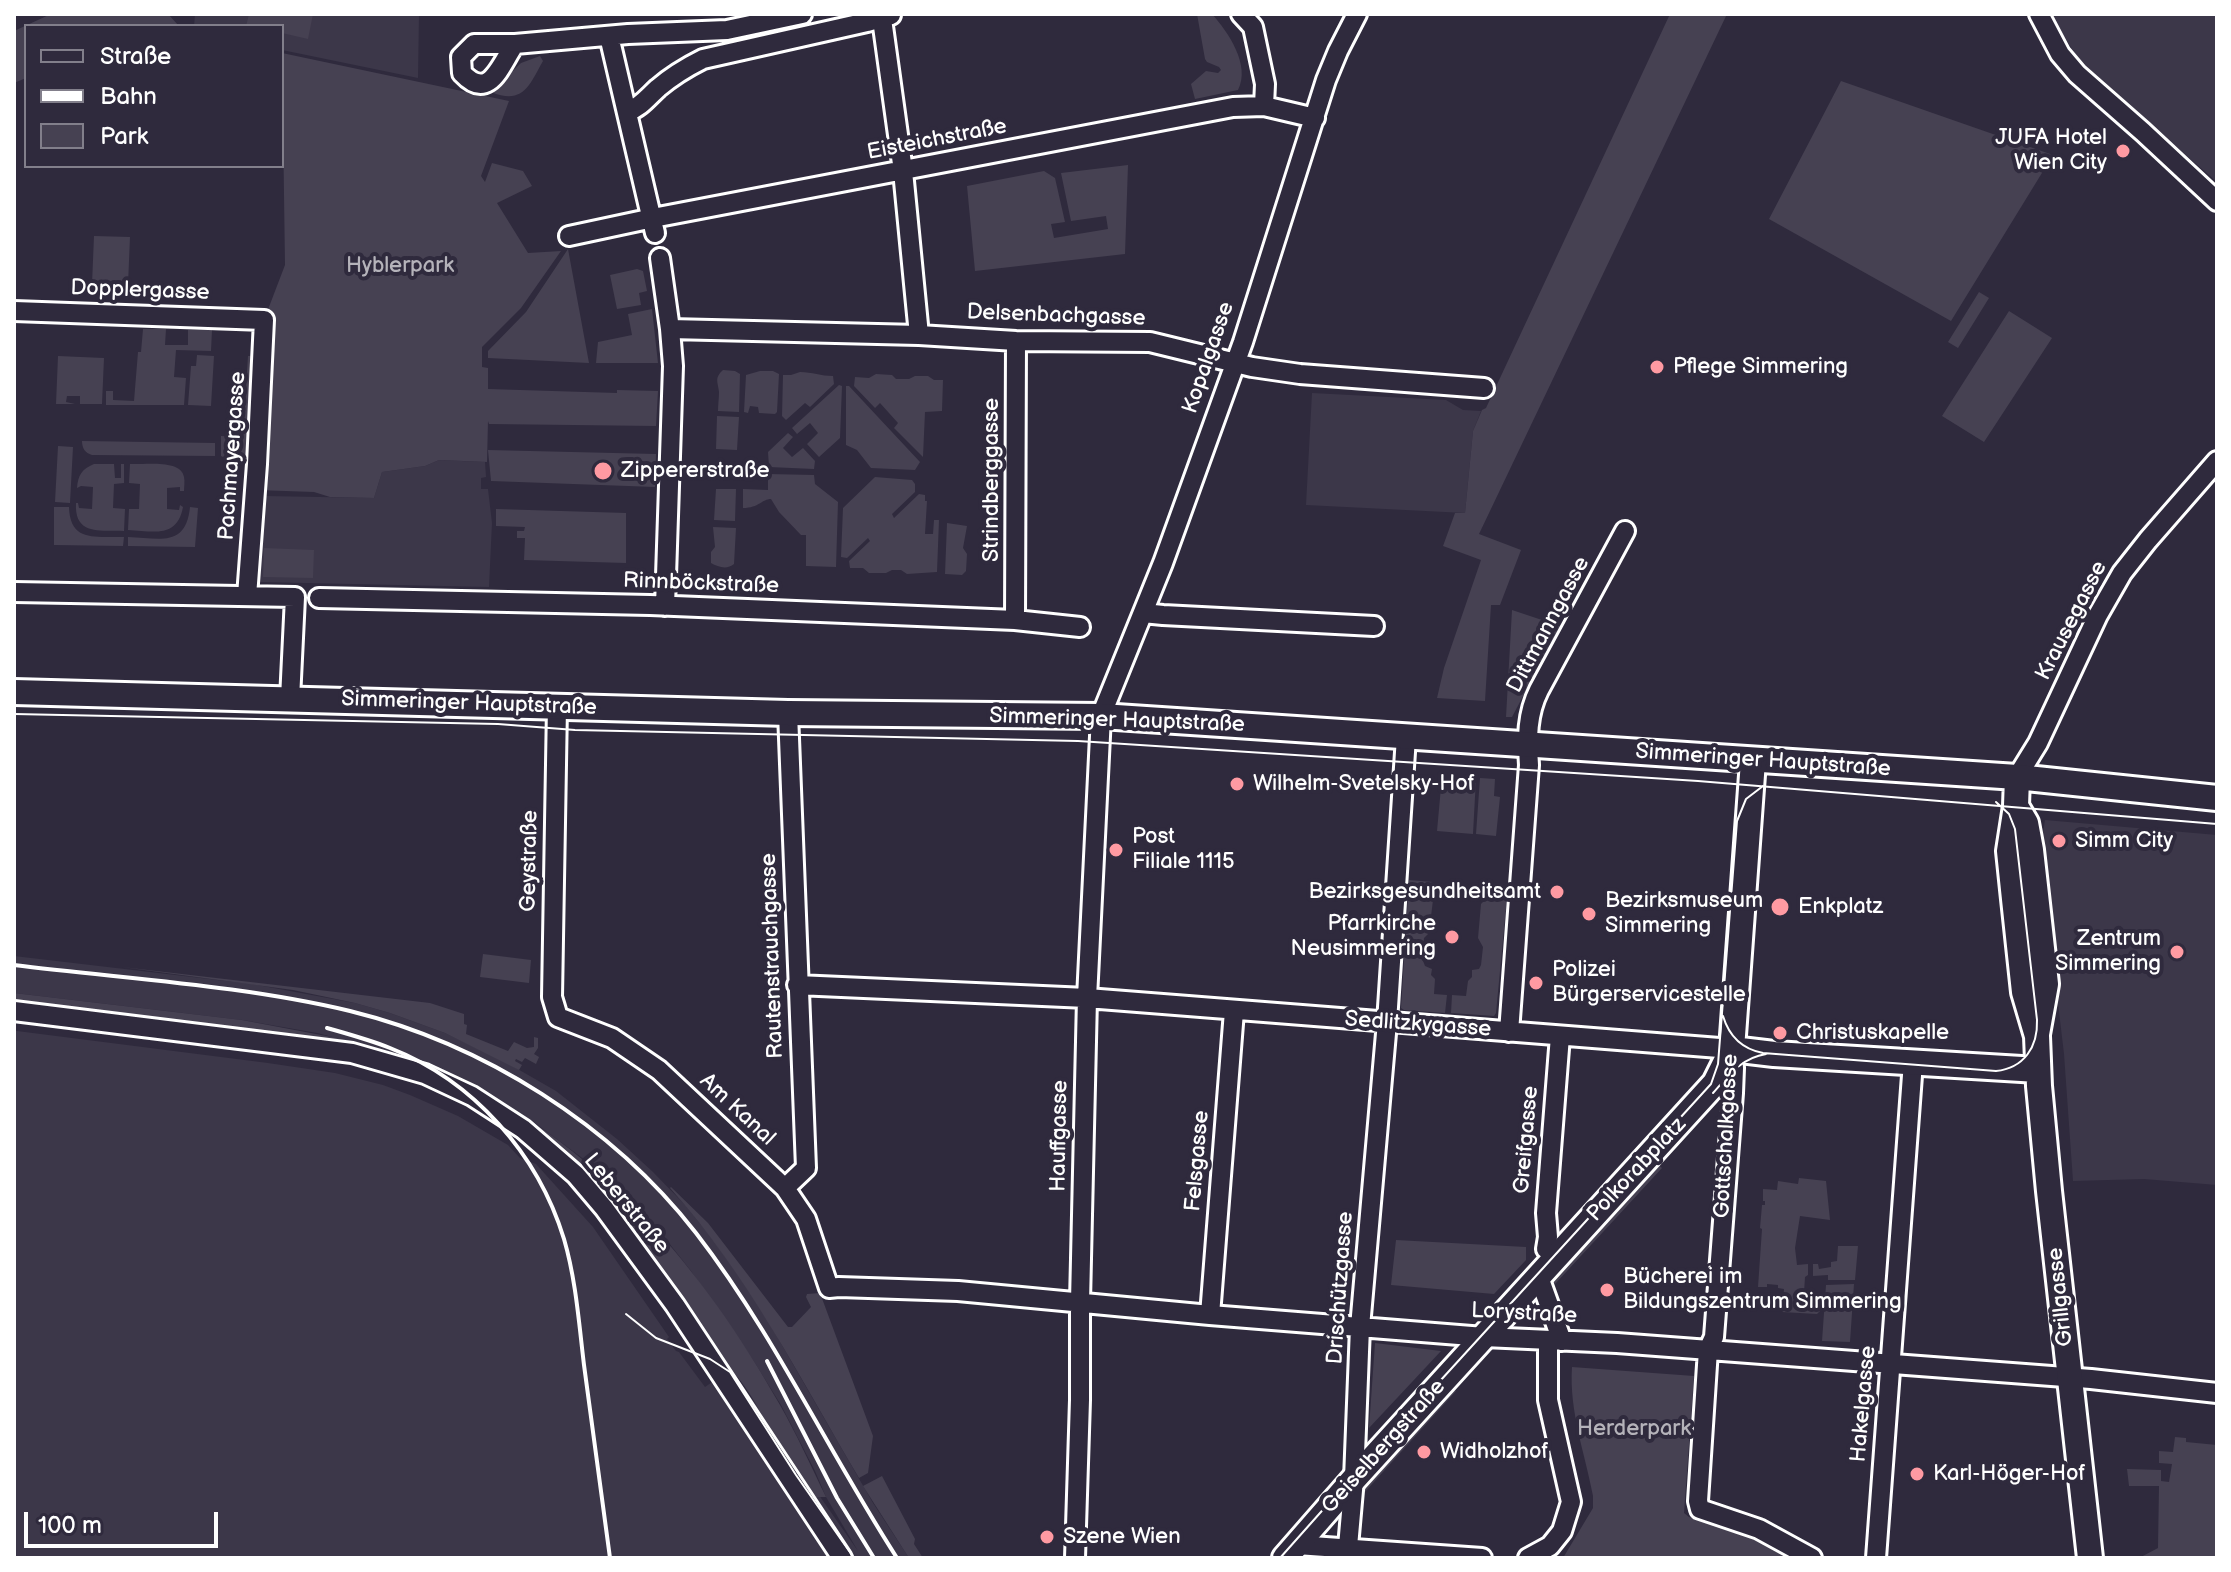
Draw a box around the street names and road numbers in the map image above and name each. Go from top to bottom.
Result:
street label: Eisteichstraße [865,114,1009,166]
street label: Dopplergasse [70,275,210,307]
street label: Kopalgasse [1178,299,1240,417]
street label: Delsenbachgasse [966,300,1146,332]
street label: Pachmayergasse [214,371,252,541]
street label: Strindberggasse [979,398,1005,562]
street label: Dittmanngasse [1502,553,1596,697]
street label: Krausegasse [2031,557,2113,685]
street label: Rinnböckstraße [623,568,779,600]
street label: Simmeringer Hauptstraße [341,686,597,722]
street label: Simmeringer Hauptstraße [989,703,1245,739]
street label: Simmeringer Hauptstraße [1634,739,1892,783]
street label: Geystraße [516,810,544,912]
street label: Rautenstrauchgasse [756,853,790,1059]
street label: Sedlitzkygasse [1344,1007,1492,1043]
street label: Gottschalkgasse [1710,1053,1744,1219]
street label: Am Kanal [694,1068,780,1152]
street label: Hauffgasse [1046,1080,1074,1192]
street label: Greifgasse [1509,1085,1545,1195]
street label: Felsgasse [1180,1109,1216,1213]
street label: Polkorabplatz [1582,1112,1692,1228]
street label: Leberstraße [578,1149,674,1259]
street label: Drischützgasse [1322,1211,1360,1365]
street label: Grillgasse [2043,1246,2079,1348]
street label: Lorystraße [1470,1298,1578,1330]
street label: Hakelgasse [1846,1345,1882,1463]
street label: Geiselbergstraße [1317,1374,1451,1520]

